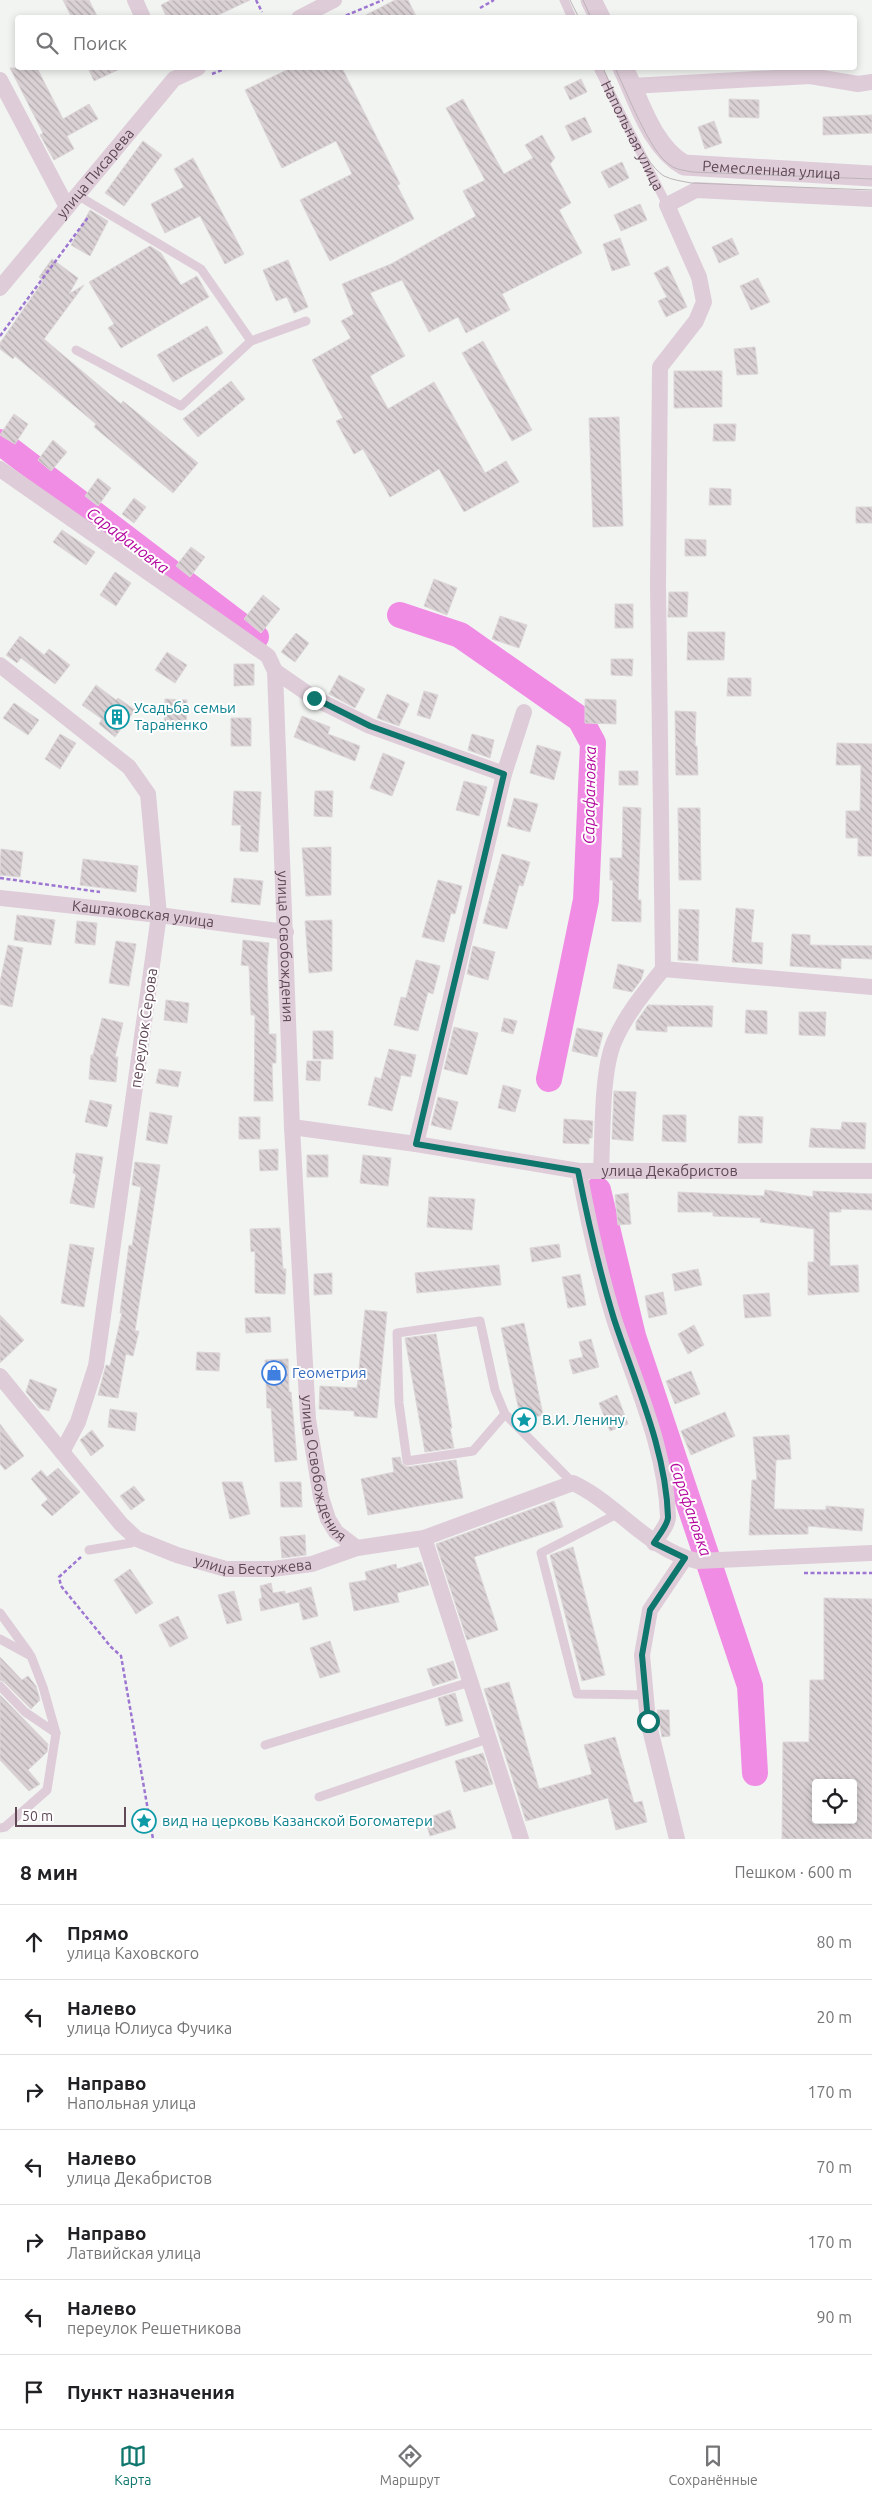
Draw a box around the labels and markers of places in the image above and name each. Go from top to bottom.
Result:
place label: Усадьба семьи Тараненко [134,699,236,733]
building icon: Усадьба семьи Тараненко [104,704,130,730]
shop icon: Геометрия [261,1360,287,1386]
place label: Геометрия [292,1364,367,1381]
place icon: В.И. Ленину [511,1407,537,1433]
place label: В.И. Ленину [542,1411,625,1428]
place icon: вид на церковь Казанской Богоматери [131,1808,157,1834]
place label: вид на церковь Казанской Богоматери [162,1812,433,1829]

